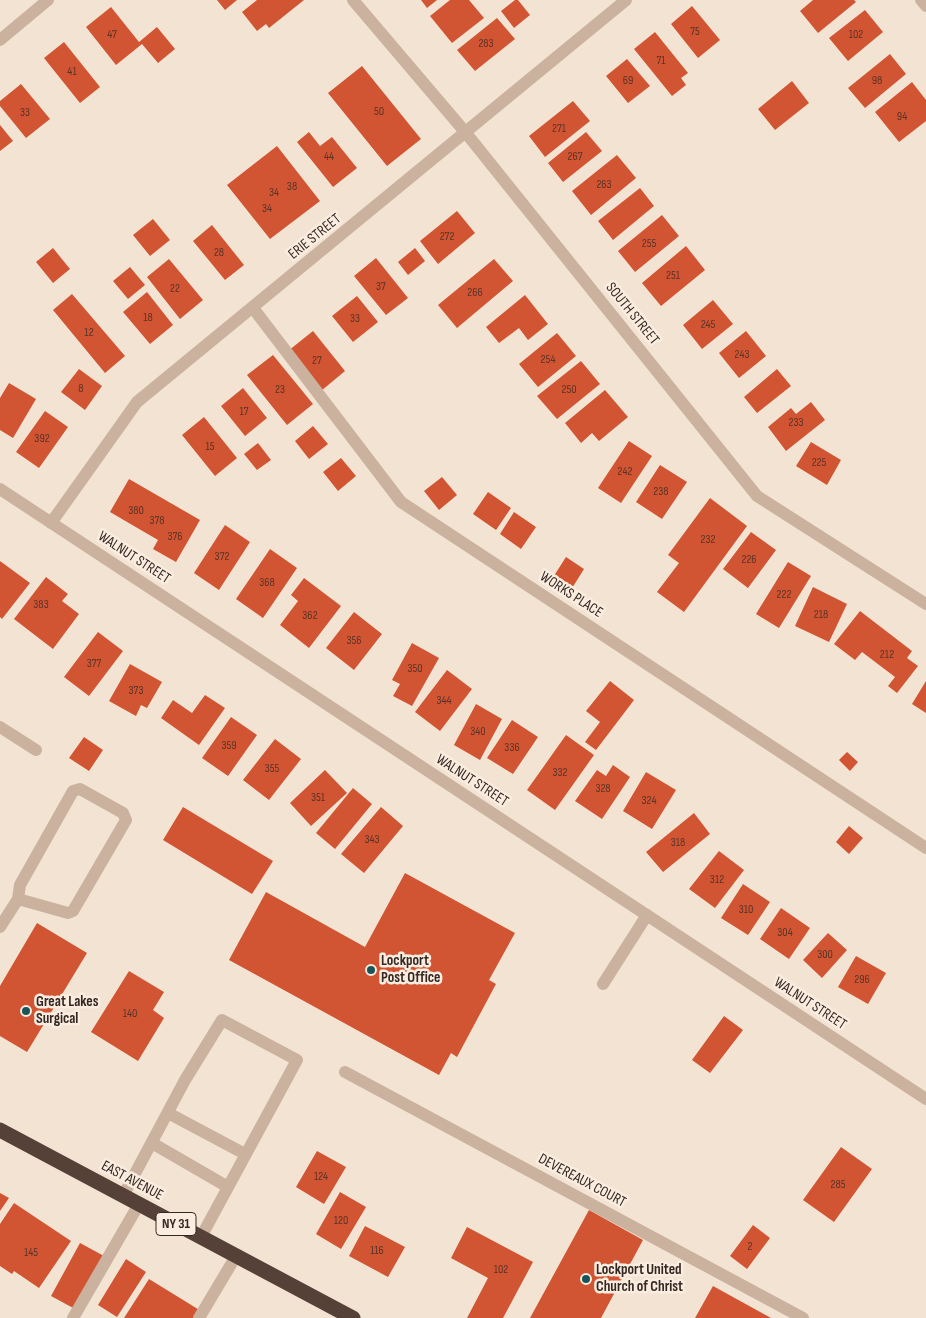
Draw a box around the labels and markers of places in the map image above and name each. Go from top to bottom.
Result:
place label: Lockport Post Office [381,952,440,987]
marker: Lockport Post Office [365,964,377,976]
place label: Great Lakes Surgical [36,993,99,1028]
marker: Great Lakes Surgical [20,1005,32,1017]
place label: Lockport United Church of Christ [596,1261,683,1296]
marker: Lockport United Church of Christ [580,1273,592,1285]

